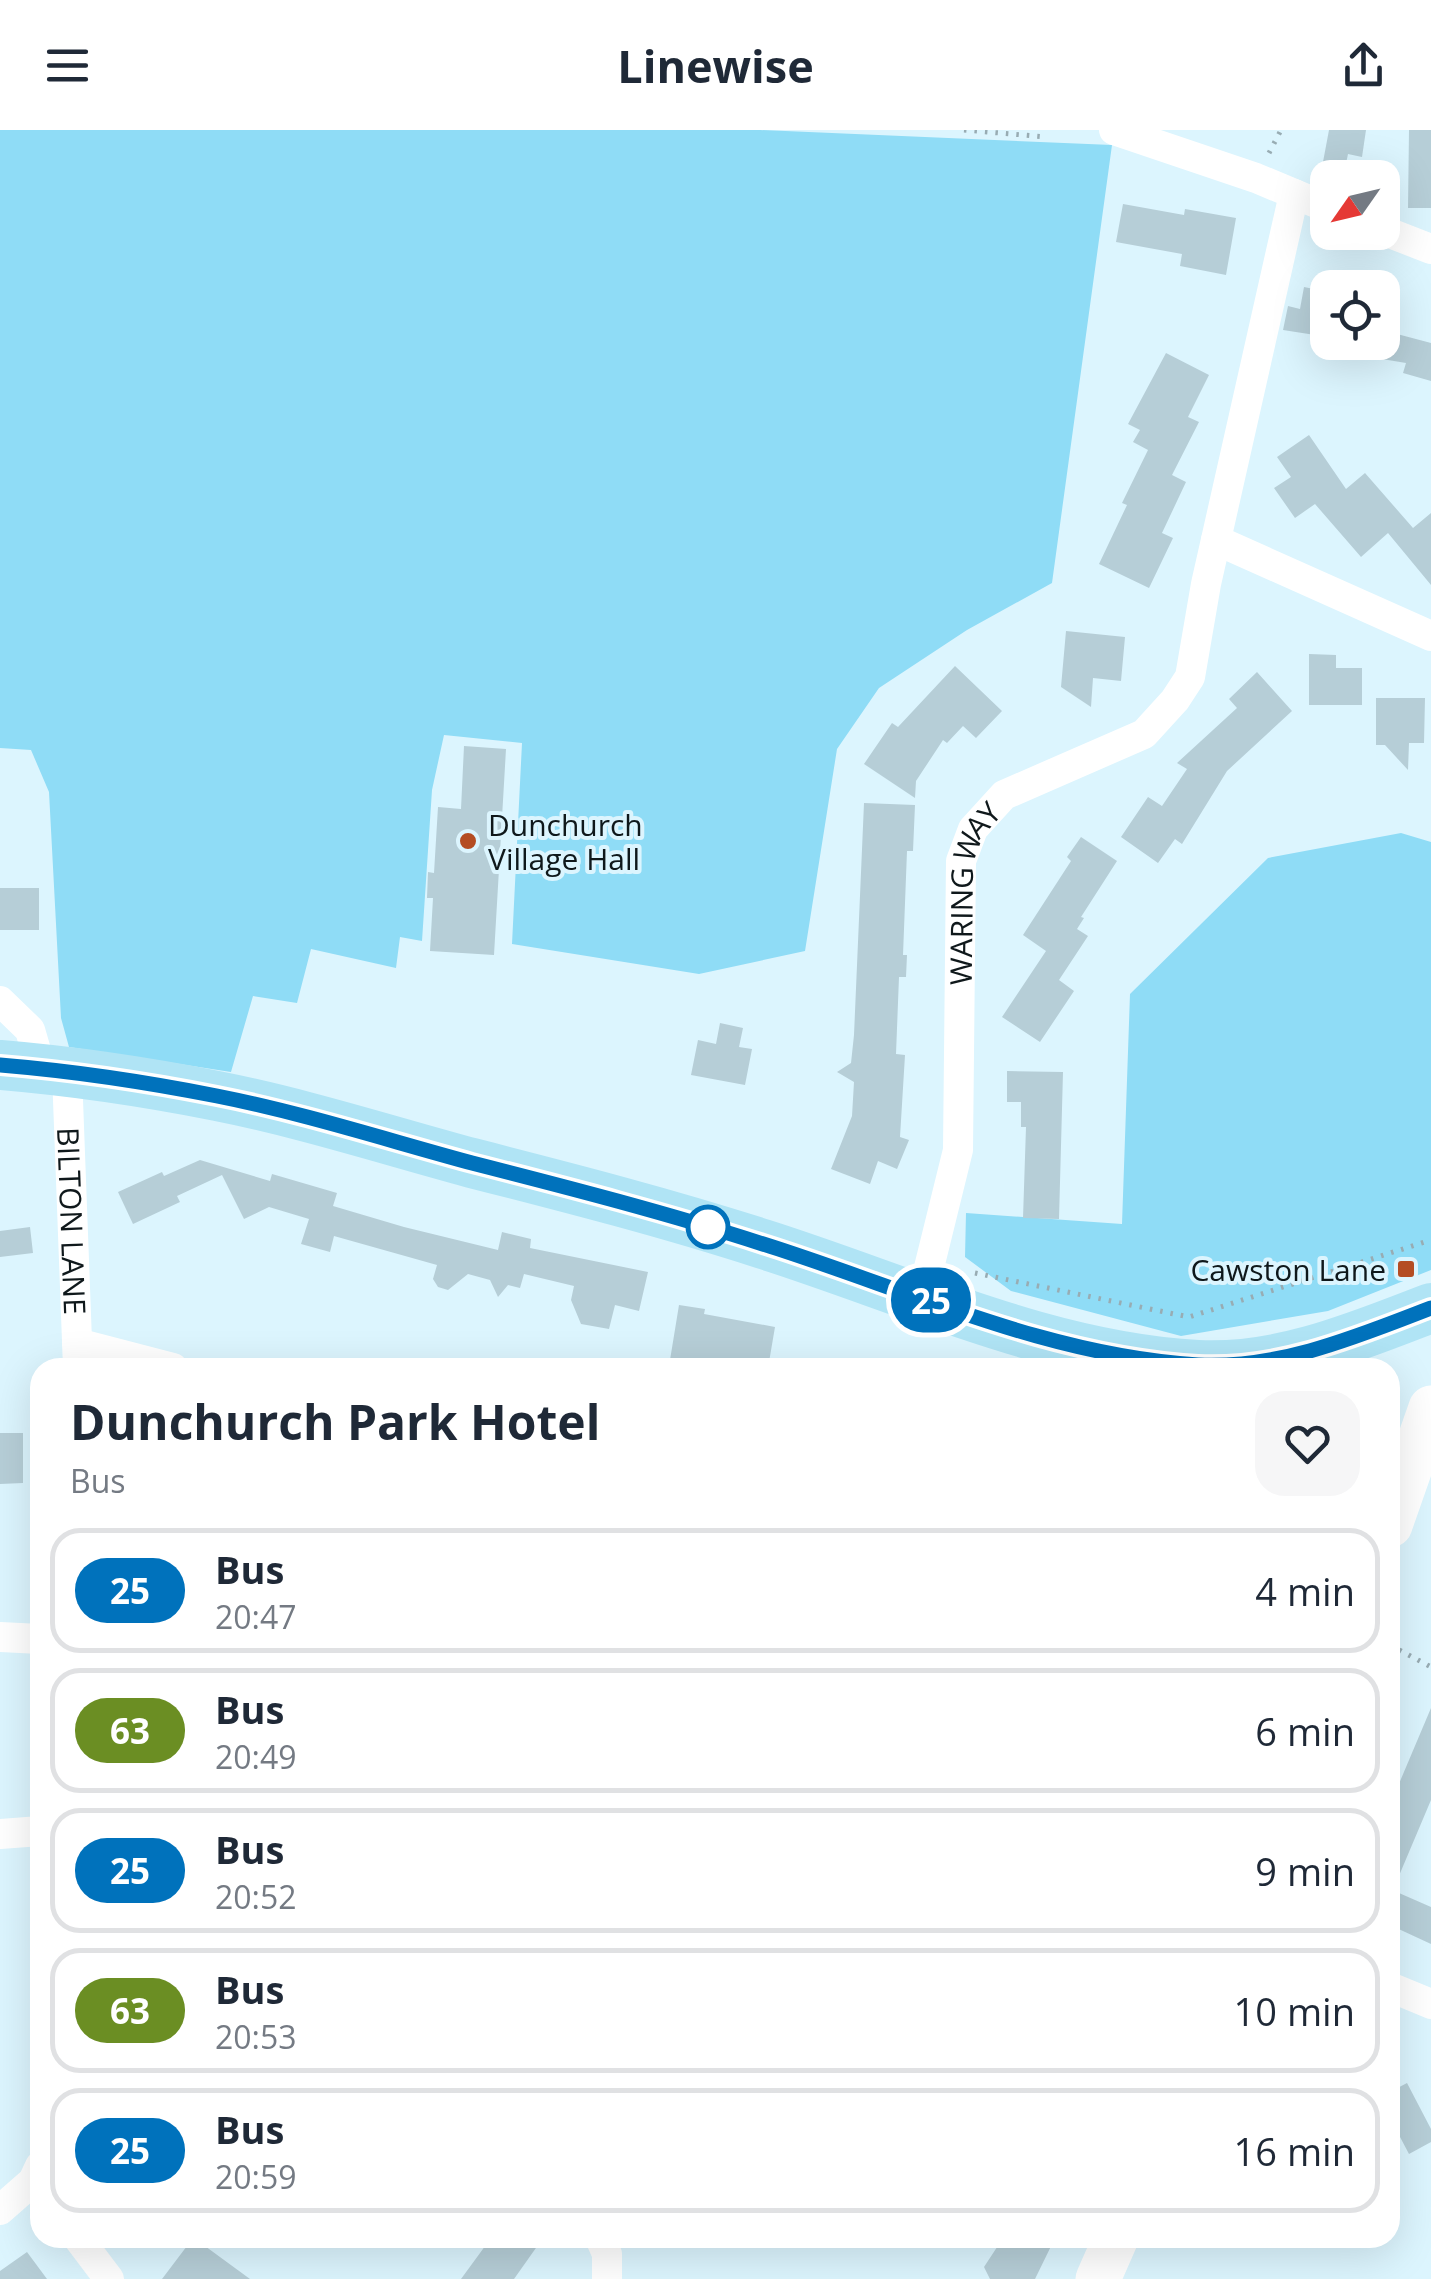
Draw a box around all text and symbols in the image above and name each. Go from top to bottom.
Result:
text: Linewise [617,35,814,96]
icon: menu [40,38,95,93]
icon: share [1336,38,1391,93]
north arrow [1310,160,1400,250]
map controls [1310,160,1400,360]
button: locate [1310,270,1400,360]
street label: WARING WAY [939,792,1009,985]
place label: Dunchurch Village Hall [488,804,643,879]
marker: Dunchurch Village Hall [457,830,479,852]
street label: BILTON LANE [49,1126,96,1315]
unlabelled marker [687,1206,729,1248]
place label: Cawston Lane [1190,1249,1386,1290]
marker: Cawston Lane [1395,1258,1417,1280]
line badge: 25 [886,1268,976,1332]
text: 25 [911,1277,951,1324]
text: Dunchurch Park Hotel [70,1389,600,1454]
button: heart [1255,1391,1360,1496]
text: Bus [70,1459,126,1502]
text: Bus [215,1543,284,1595]
text: 4 min [1255,1565,1355,1617]
text: 25 [110,1567,150,1614]
text: 20:47 [215,1595,297,1638]
text: Bus [215,1683,284,1735]
text: 6 min [1255,1705,1355,1757]
text: 63 [110,1707,150,1754]
text: 20:49 [215,1735,297,1778]
text: Bus [215,1823,284,1875]
text: 9 min [1255,1845,1355,1897]
text: 25 [110,1847,150,1894]
text: 20:52 [215,1875,297,1918]
text: Bus [215,1963,284,2015]
text: 10 min [1234,1985,1355,2037]
text: 63 [110,1987,150,2034]
text: 20:53 [215,2015,297,2058]
text: Bus [215,2103,284,2155]
text: 16 min [1234,2125,1355,2177]
text: 25 [110,2127,150,2174]
text: 20:59 [215,2155,297,2198]

